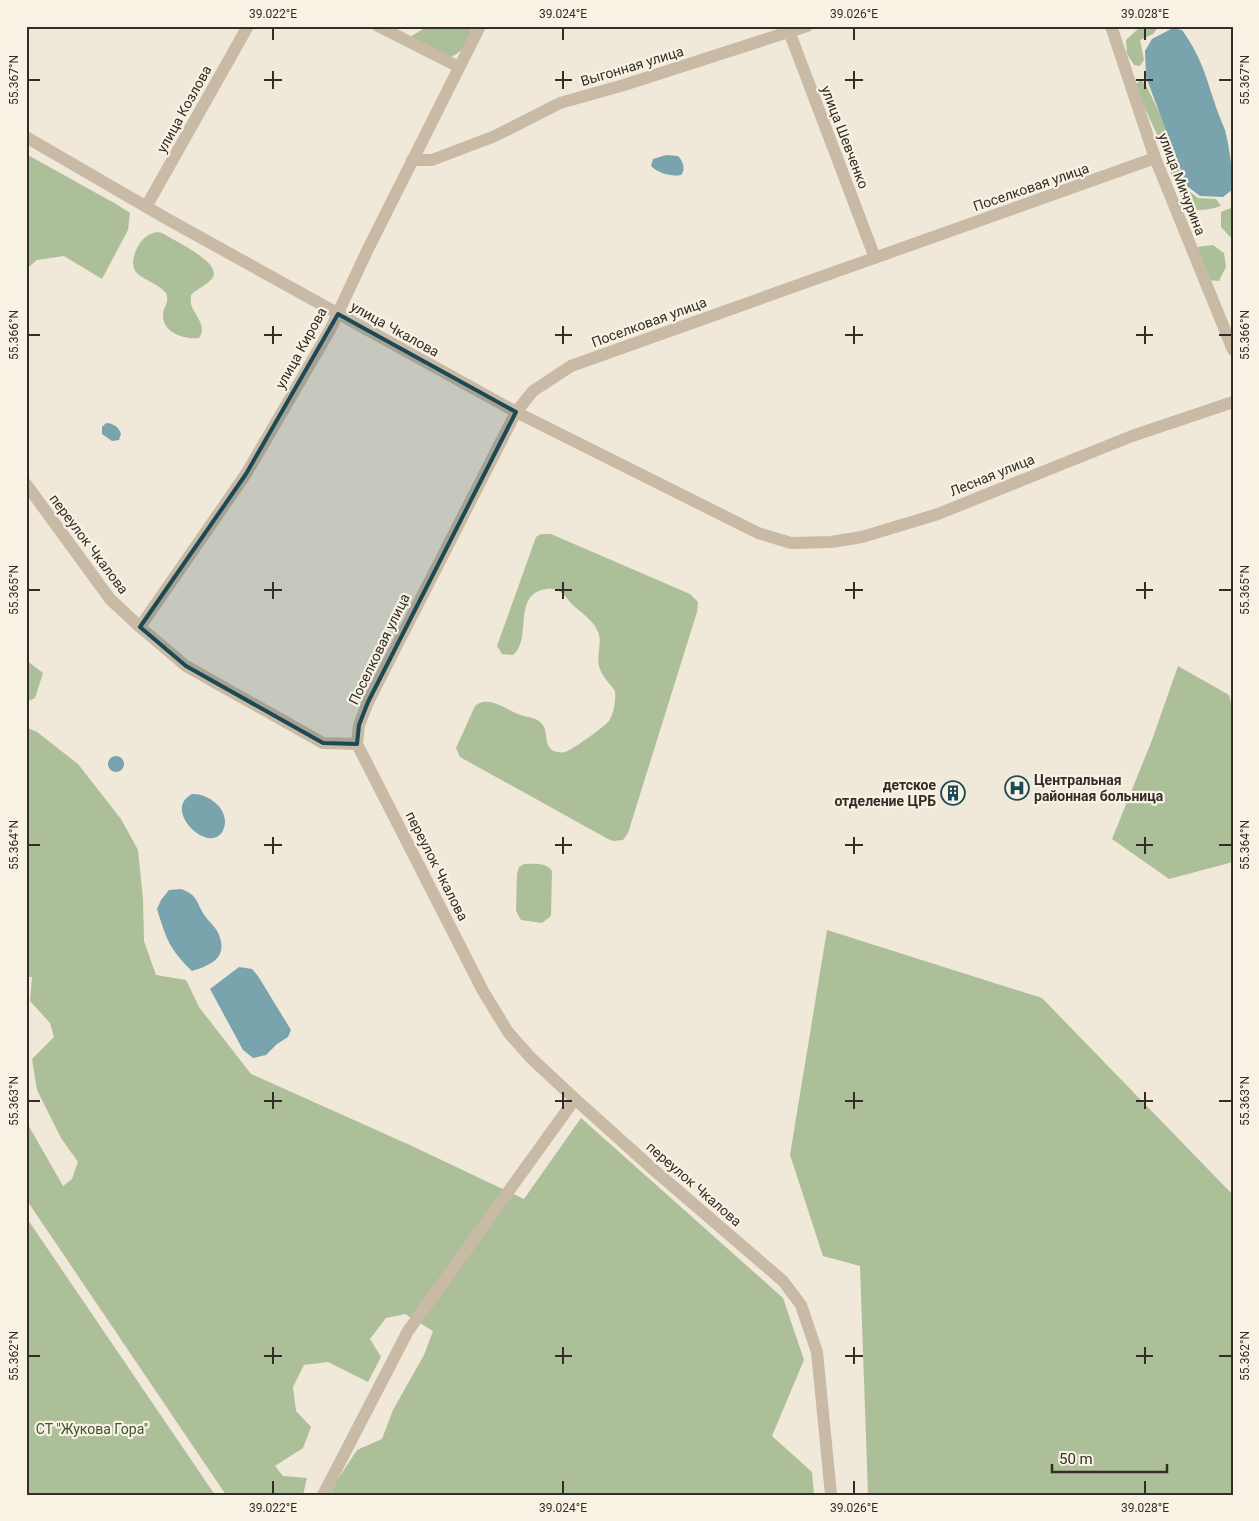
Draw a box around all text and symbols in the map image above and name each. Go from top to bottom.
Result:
text: 39.022°E [249,7,297,21]
text: 39.024°E [539,7,587,21]
text: 39.026°E [830,7,878,21]
text: 39.028°E [1121,7,1169,21]
street label: Выгонная улица [579,43,685,89]
text: 55.367°N [7,55,21,105]
text: 55.367°N [1238,55,1252,105]
street label: улица Козлова [153,62,215,156]
street label: улица Шевченко [818,83,872,191]
street label: улица Мичурина [1155,131,1209,237]
street label: Поселковая улица [971,160,1091,214]
street label: Поселковая улица [589,294,709,350]
street label: улица Чкалова [348,298,442,360]
street label: улица Кирова [272,305,330,391]
text: 55.366°N [7,310,21,360]
text: 55.366°N [1238,310,1252,360]
street label: Лесная улица [947,451,1037,499]
street label: переулок Чкалова [46,491,132,597]
text: 55.365°N [7,565,21,615]
text: 55.365°N [1238,565,1252,615]
street label: Поселковая улица [345,591,413,707]
place label: Центральная районная больница [1034,772,1164,804]
hospital icon: Центральная районная больница [1004,775,1030,801]
place label: детское отделение ЦРБ [834,777,936,809]
building icon: детское отделение ЦРБ [940,780,966,806]
street label: переулок Чкалова [402,809,472,923]
text: 55.364°N [7,820,21,870]
text: 55.364°N [1238,820,1252,870]
text: 55.363°N [7,1076,21,1126]
text: 55.363°N [1238,1076,1252,1126]
street label: переулок Чкалова [643,1138,745,1230]
text: 55.362°N [7,1331,21,1381]
text: 55.362°N [1238,1331,1252,1381]
park label: СТ "Жукова Гора" [36,1421,148,1437]
scale bar [1052,1441,1166,1473]
text: 50 m [1059,1450,1093,1468]
text: 39.022°E [249,1501,297,1515]
text: 39.024°E [539,1501,587,1515]
text: 39.026°E [830,1501,878,1515]
text: 39.028°E [1121,1501,1169,1515]

